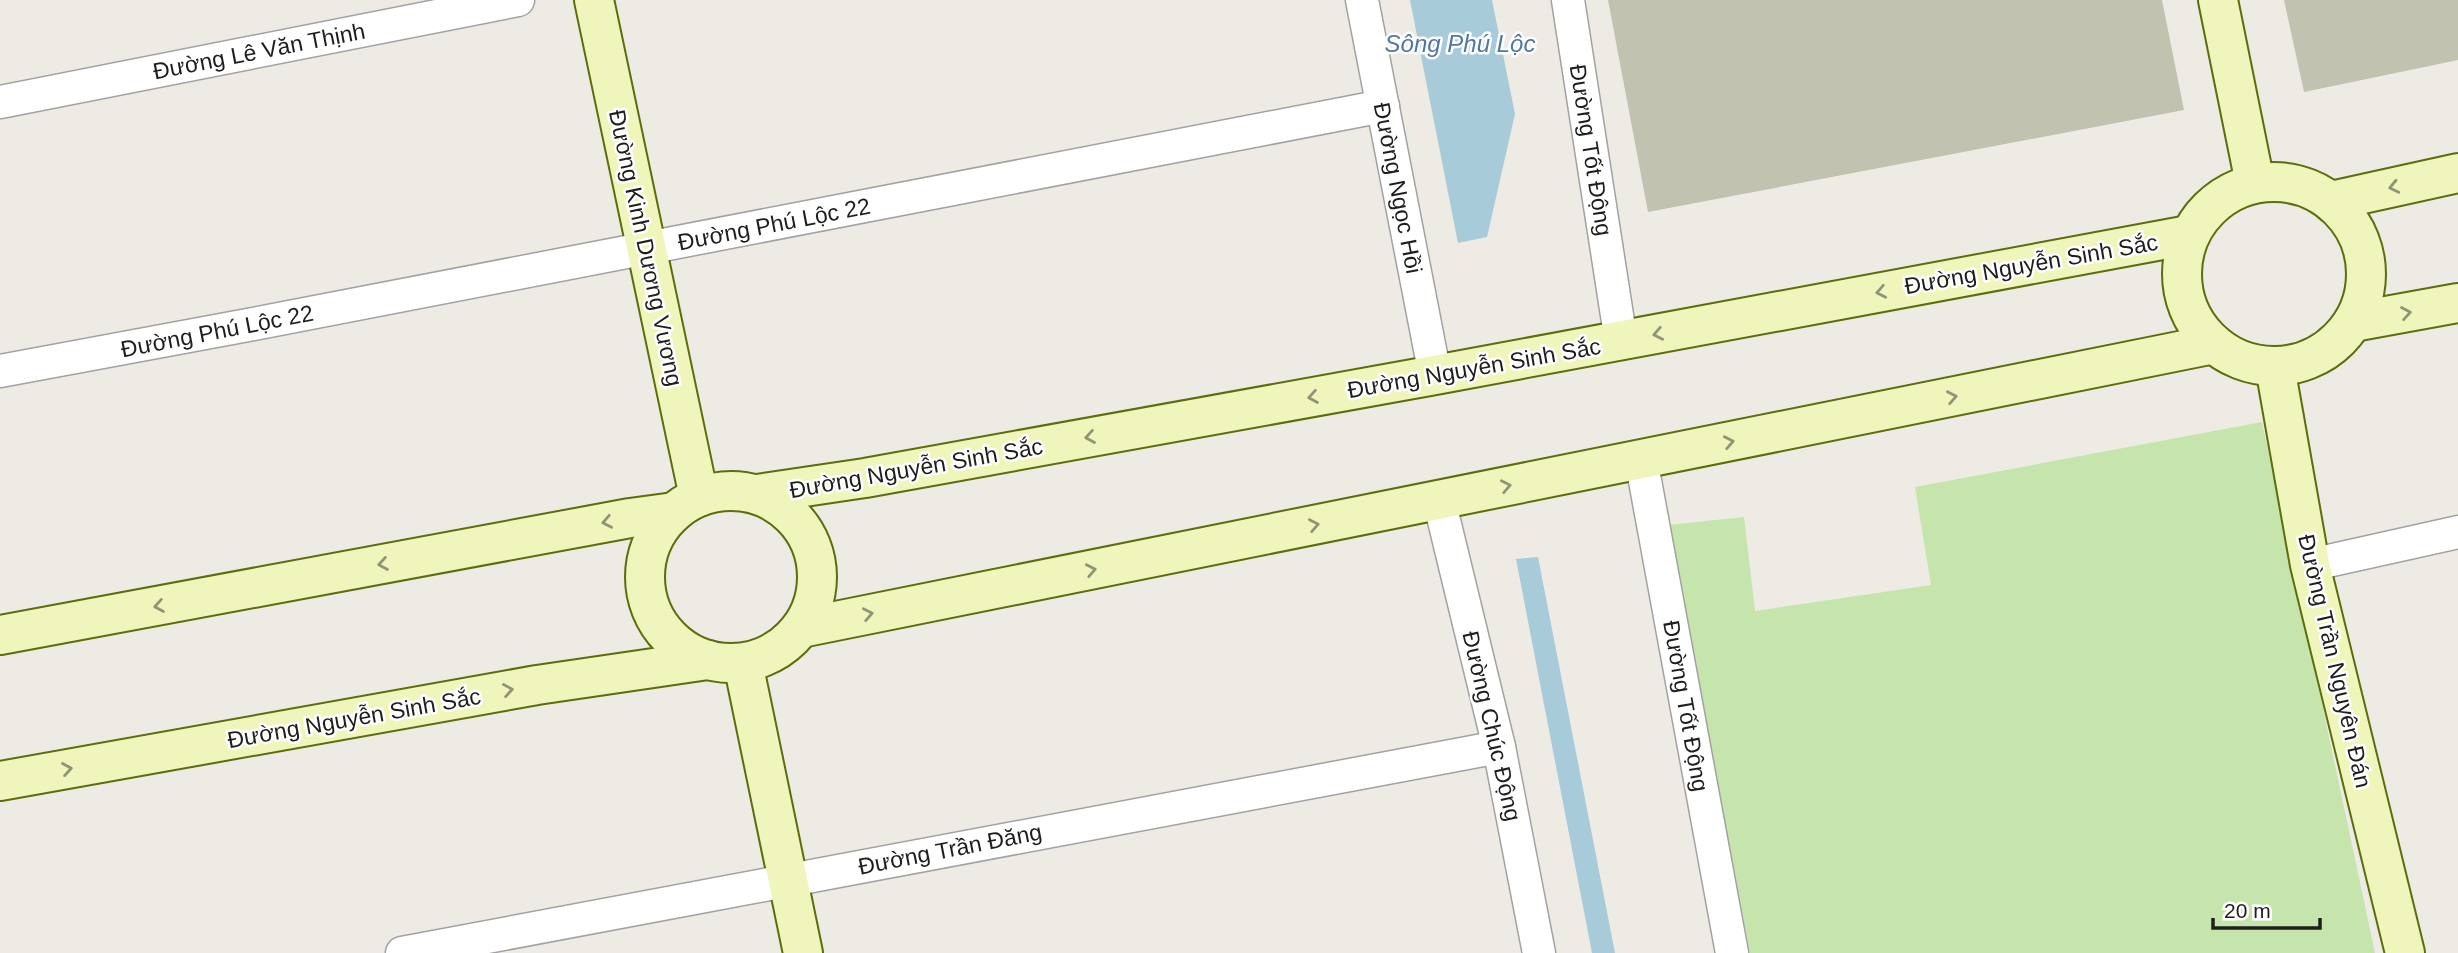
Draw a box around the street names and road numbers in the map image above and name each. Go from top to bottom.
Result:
street label: Đường Lê Văn Thịnh [151,18,367,84]
street label: Đường Tốt Động [1565,62,1617,238]
street label: Đường Ngọc Hồi [1369,100,1427,276]
street label: Đường Kinh Dương Vương [604,107,688,389]
street label: Đường Phú Lộc 22 [676,193,872,255]
street label: Đường Nguyễn Sinh Sắc [1902,229,2160,299]
street label: Đường Phú Lộc 22 [119,300,315,362]
street label: Đường Nguyễn Sinh Sắc [1345,333,1603,403]
street label: Đường Nguyễn Sinh Sắc [787,433,1045,503]
street label: Đường Trần Nguyên Đán [2293,532,2377,790]
street label: Đường Tốt Động [1658,618,1714,794]
street label: Đường Chúc Động [1457,628,1527,824]
street label: Đường Nguyễn Sinh Sắc [225,683,483,753]
street label: Đường Trần Đăng [856,818,1044,880]

